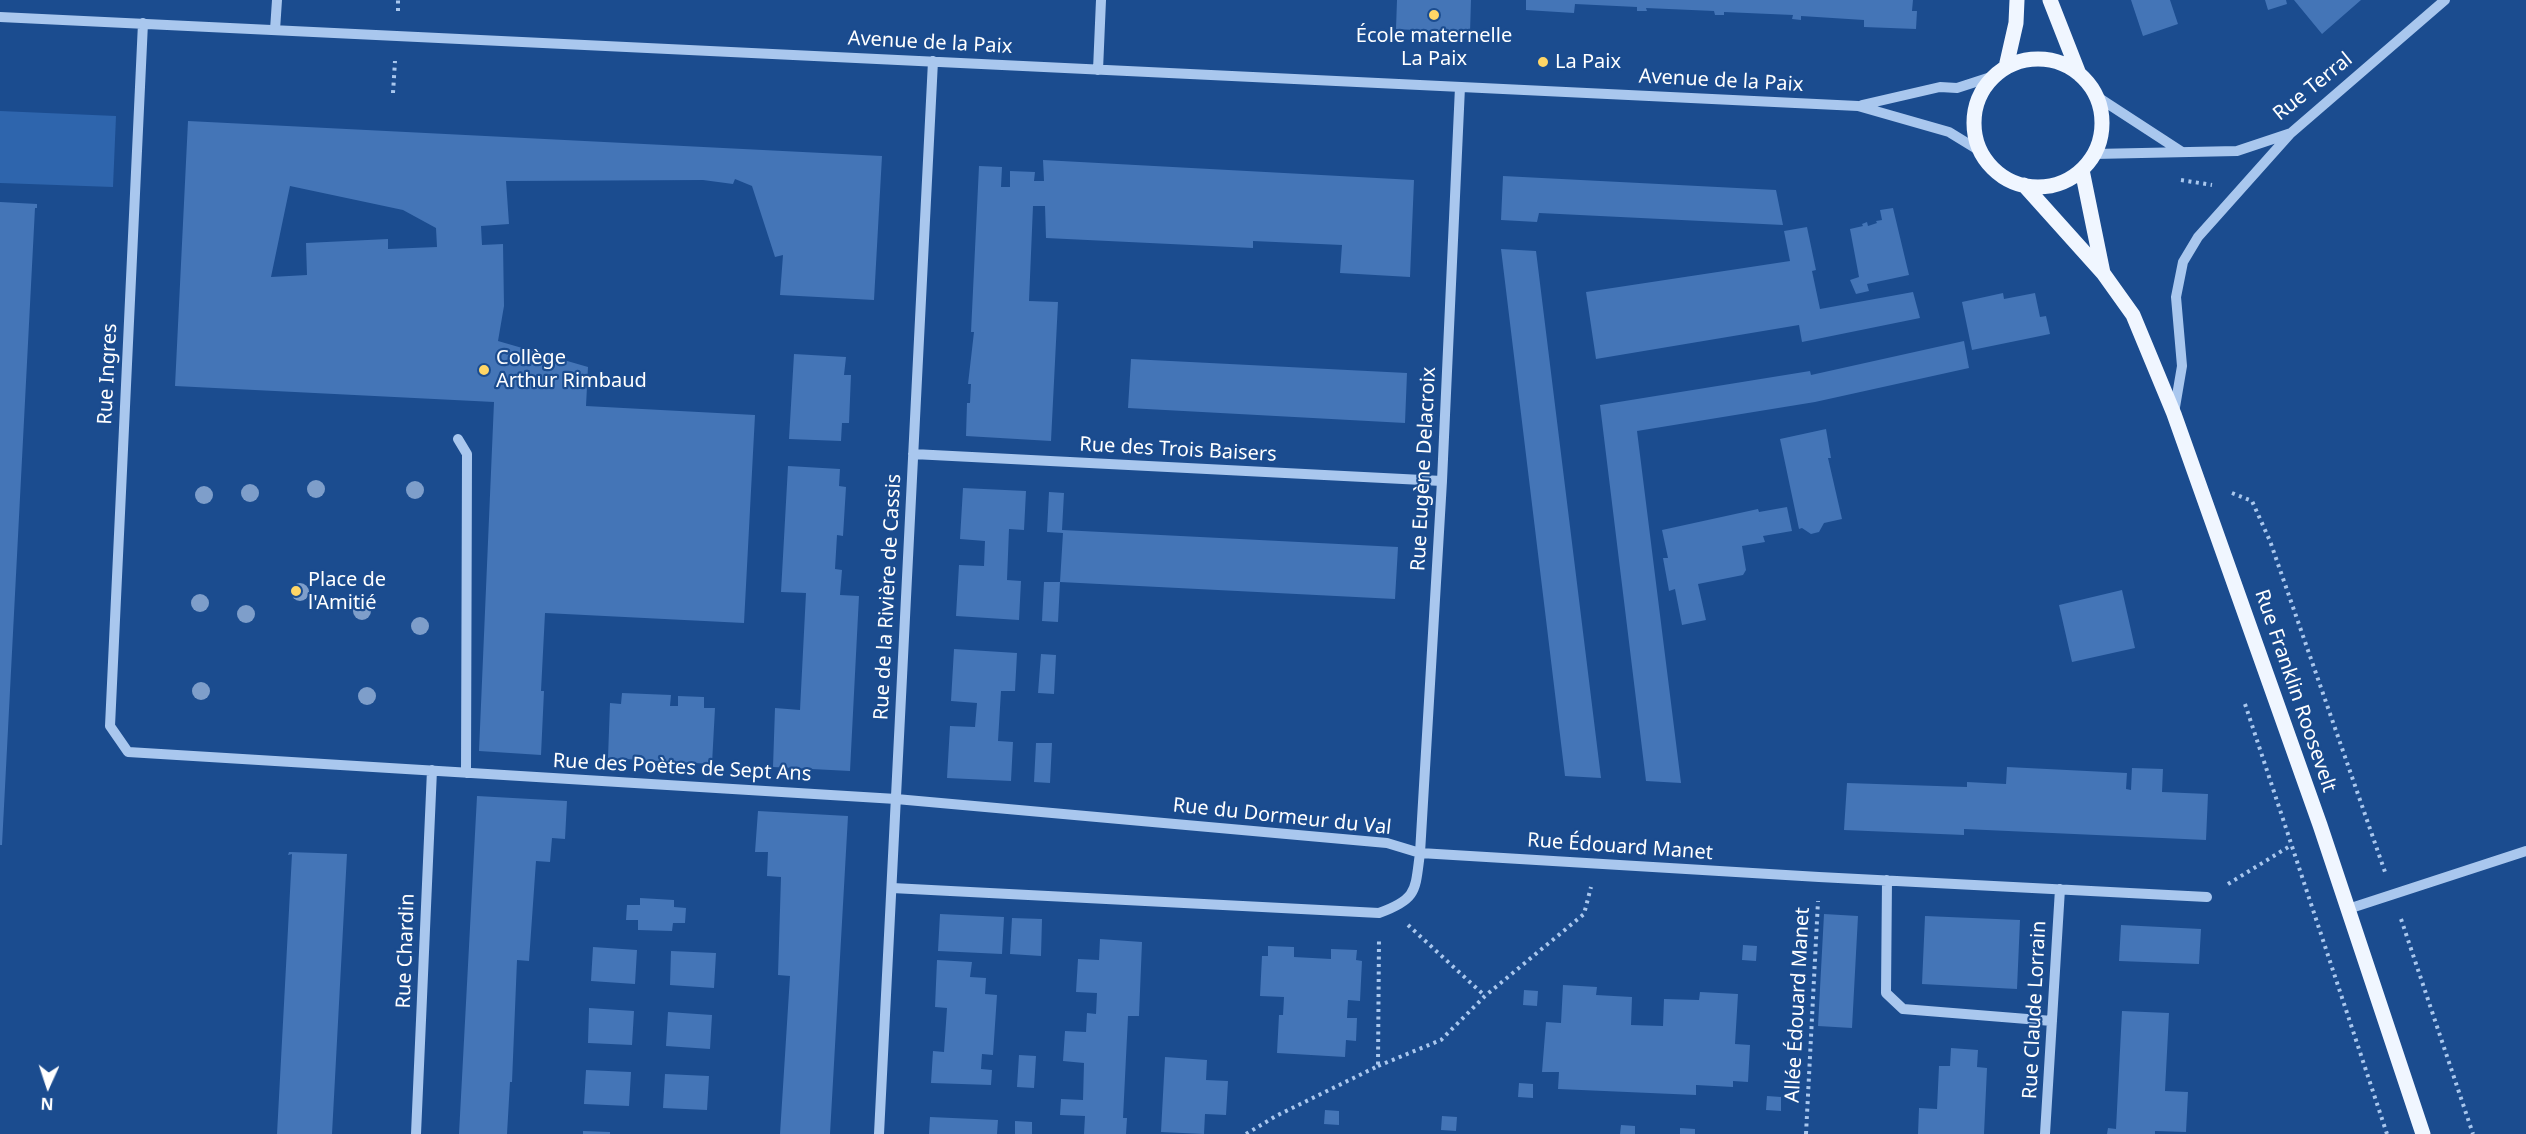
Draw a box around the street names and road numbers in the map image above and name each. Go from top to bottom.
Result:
street label: Avenue de la Paix [847,27,1013,59]
street label: Rue Terral [2269,48,2357,126]
street label: Avenue de la Paix [1638,65,1804,97]
street label: Rue Ingres [93,323,123,425]
street label: Rue Eugène Delacroix [1407,366,1441,572]
street label: Rue des Trois Baisers [1079,433,1277,467]
street label: Rue de la Rivière de Cassis [870,473,906,721]
street label: Rue Franklin Roosevelt [2249,587,2341,795]
street label: Rue des Poètes de Sept Ans [552,749,812,787]
street label: Rue du Dormeur du Val [1171,794,1393,840]
street label: Rue Édouard Manet [1526,829,1714,865]
street label: Rue Chardin [392,893,420,1009]
street label: Allée Édouard Manet [1781,907,1815,1103]
street label: Rue Claude Lorrain [2018,920,2052,1100]

